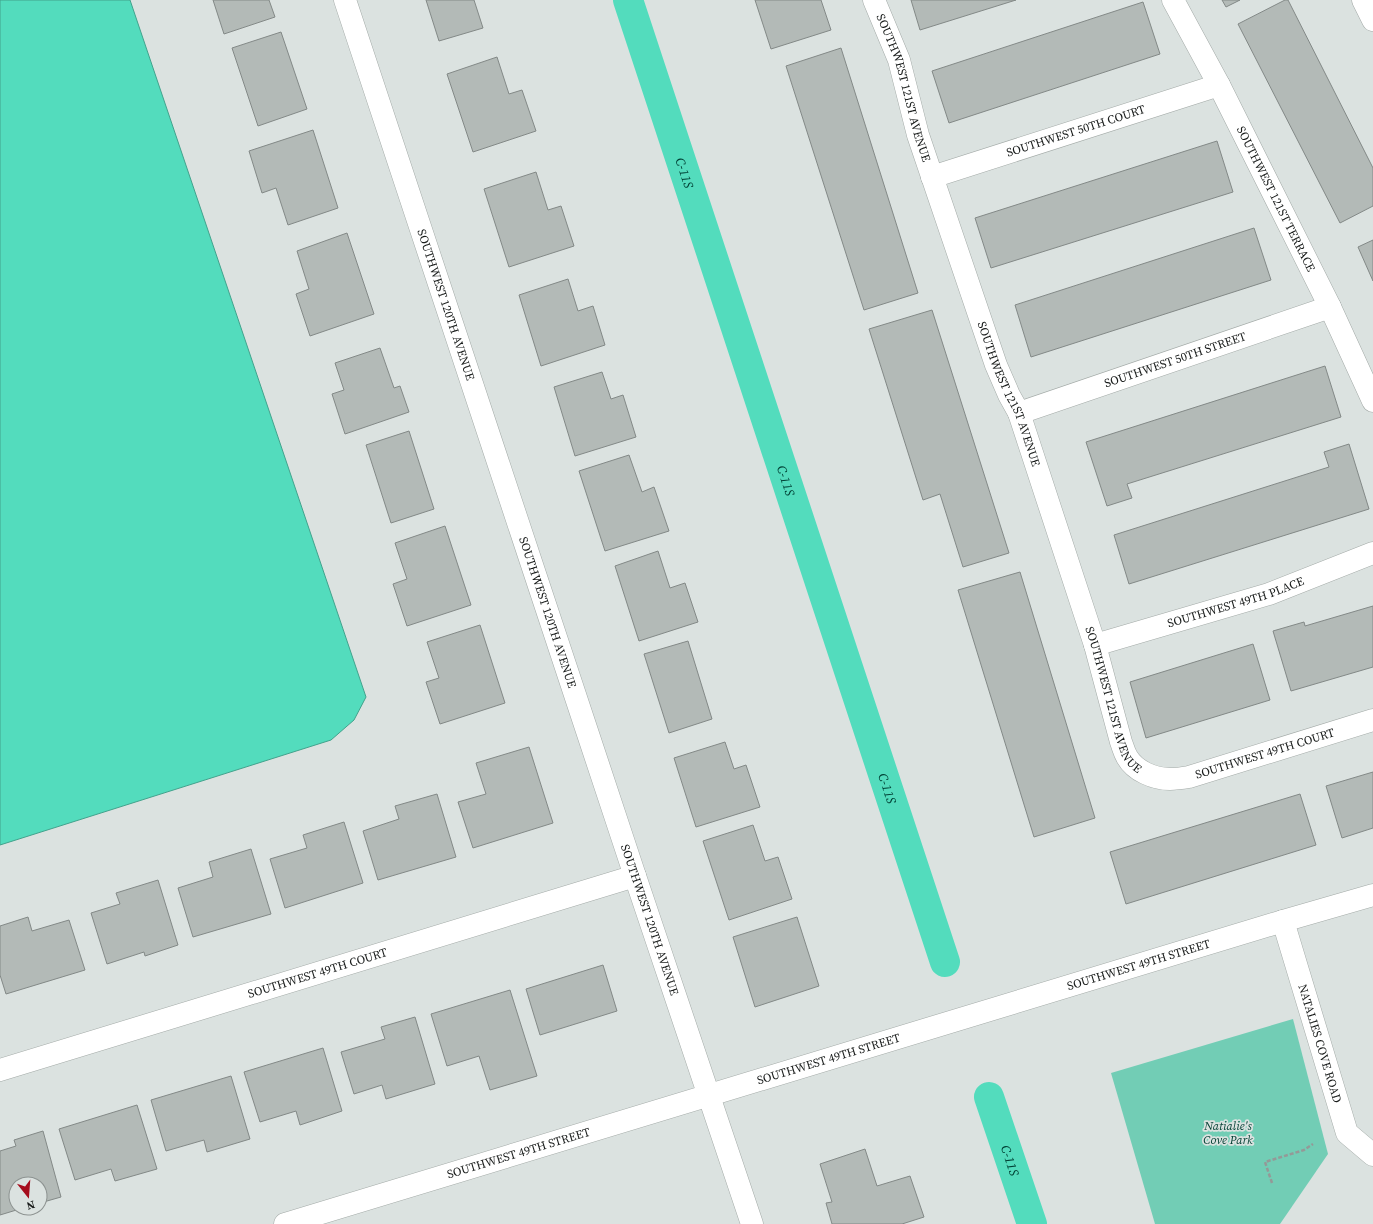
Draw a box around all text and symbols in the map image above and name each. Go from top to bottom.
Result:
street label: SOUTHWEST 121ST AVENUE [873,11,935,164]
street label: SOUTHWEST 50TH COURT [1004,101,1148,161]
street label: SOUTHWEST 121ST TERRACE [1233,123,1319,274]
water label: C-11S [672,155,698,191]
street label: SOUTHWEST 120TH AVENUE [413,227,478,382]
street label: SOUTHWEST 121ST AVENUE [974,319,1044,469]
street label: SOUTHWEST 50TH STREET [1102,328,1249,391]
water label: C-11S [773,463,800,499]
street label: SOUTHWEST 120TH AVENUE [515,535,580,690]
street label: SOUTHWEST 49TH PLACE [1165,573,1306,631]
street label: SOUTHWEST 121ST AVENUE [1081,624,1145,777]
street label: SOUTHWEST 49TH COURT [1193,724,1337,783]
water label: C-11S [875,771,901,806]
street label: SOUTHWEST 120TH AVENUE [617,842,683,997]
street label: SOUTHWEST 49TH STREET [1065,935,1213,994]
street label: SOUTHWEST 49TH COURT [246,944,390,1002]
street label: NATALIES COVE ROAD [1295,982,1345,1105]
street label: SOUTHWEST 49TH STREET [755,1030,903,1088]
park label: Natialie's Cove Park [1203,1118,1253,1148]
street label: SOUTHWEST 49TH STREET [445,1124,593,1182]
water label: C-11S [997,1143,1024,1179]
north arrow [8,1176,48,1216]
text: N [25,1197,37,1213]

